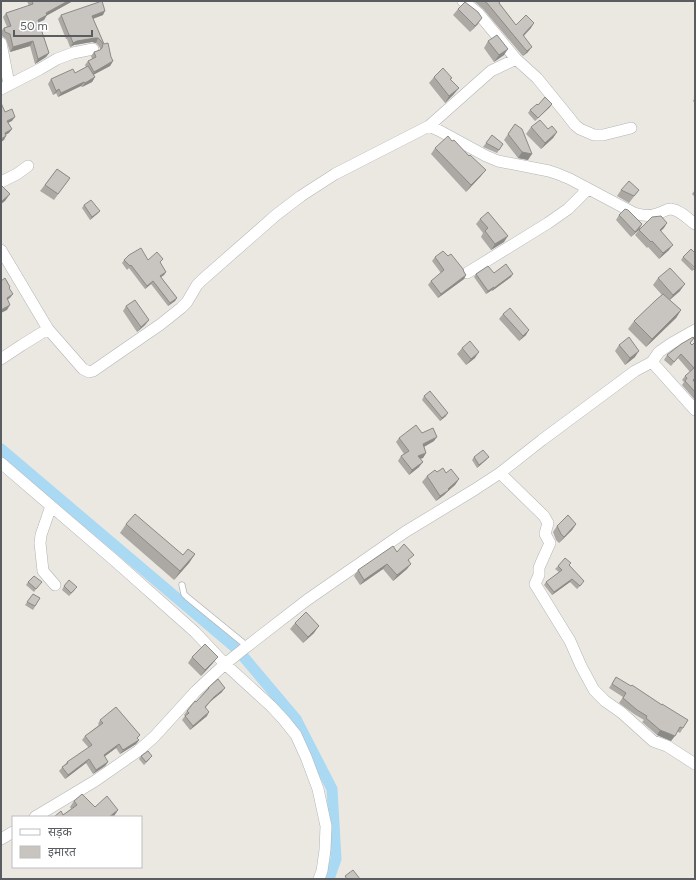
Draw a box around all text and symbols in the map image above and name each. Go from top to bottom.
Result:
scale bar [14,12,92,38]
text: 50 m [20,19,48,33]
legend [12,816,142,868]
text: सड़क [48,825,73,839]
text: इमारत [48,845,77,859]

